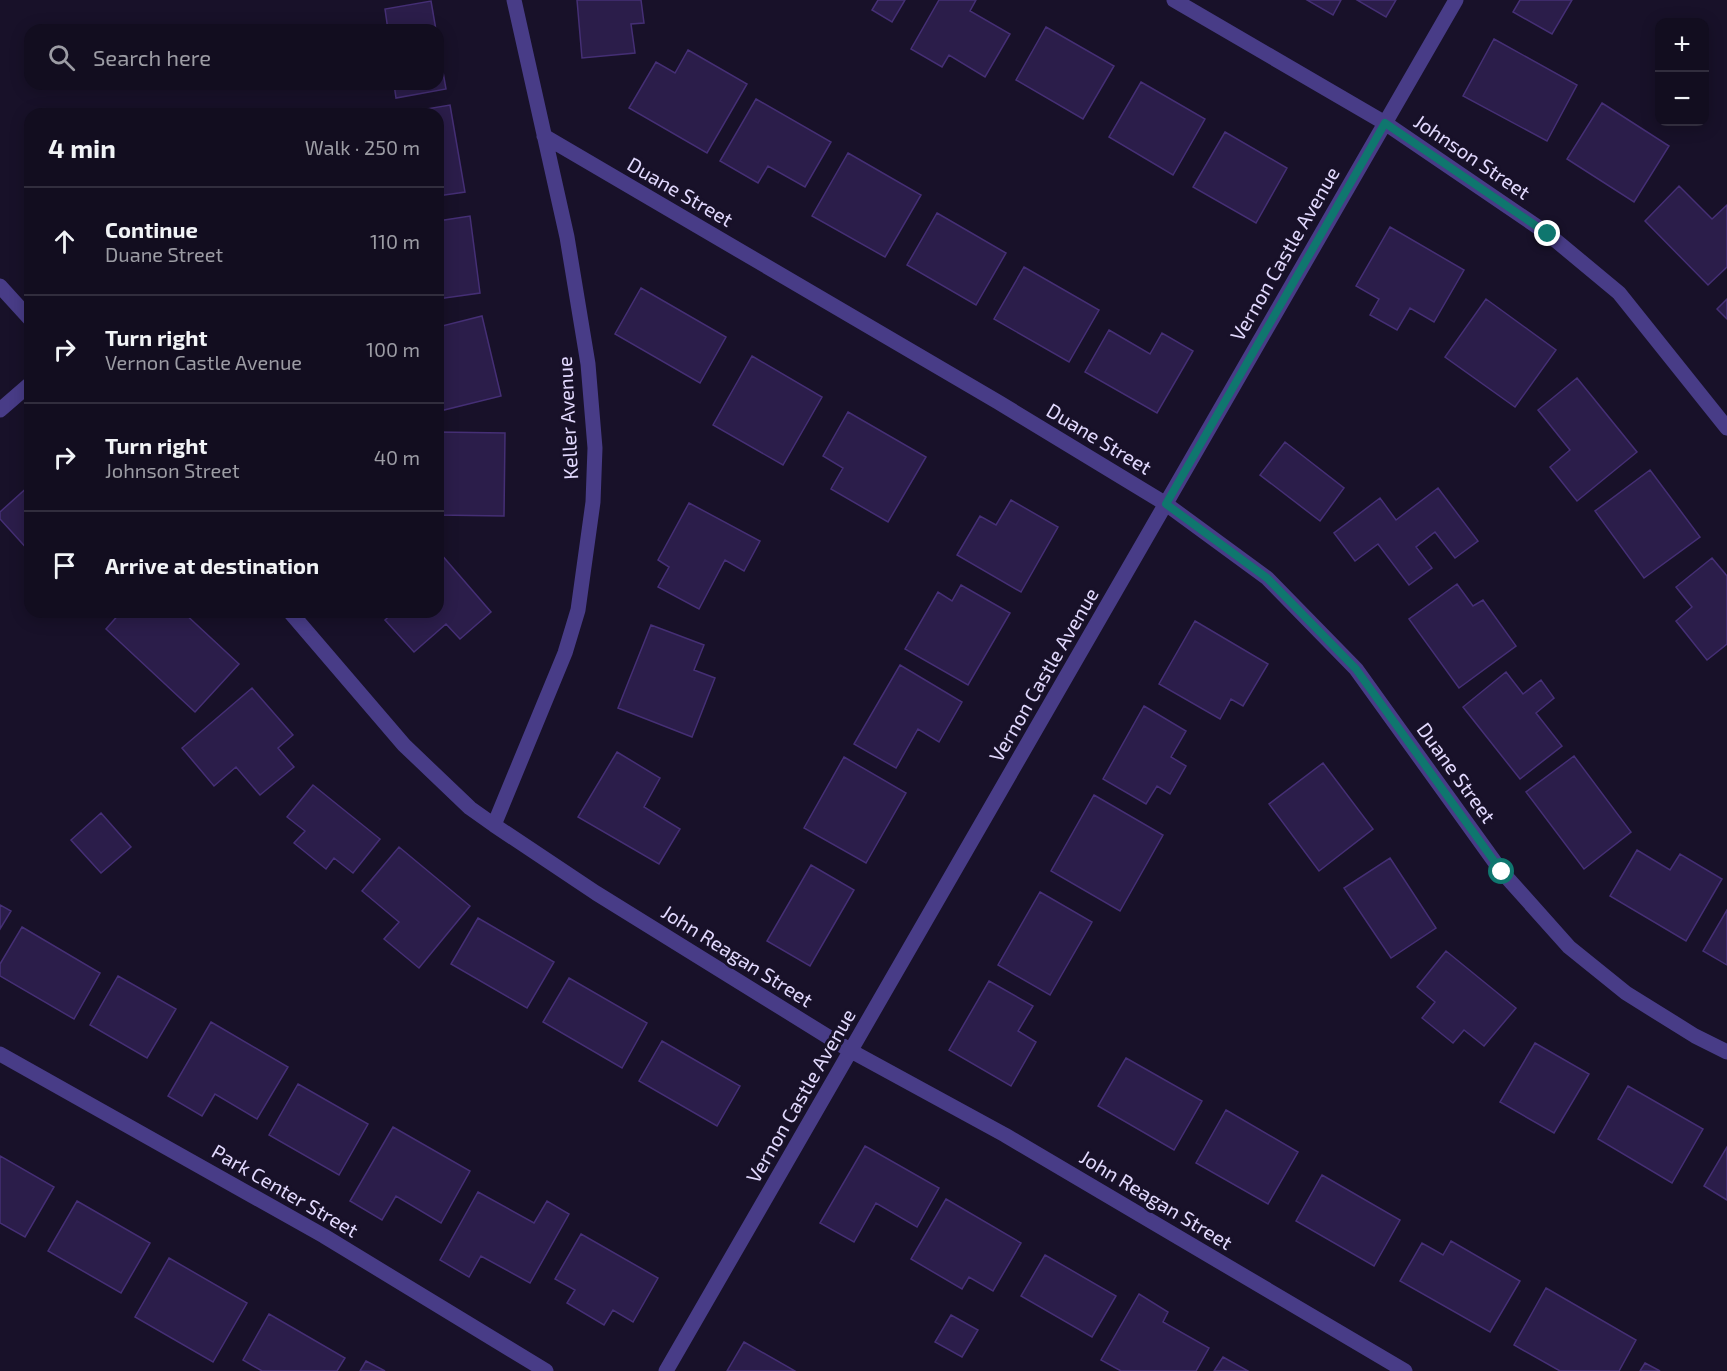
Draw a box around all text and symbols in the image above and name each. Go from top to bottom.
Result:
map controls [1655,18,1709,126]
button: + [1655,18,1709,72]
search box [24,24,444,90]
icon: search [45,41,78,74]
text: Search here [93,44,211,70]
button: − [1655,72,1709,126]
street label: Johnson Street [1410,109,1535,204]
text: 4 min [48,132,116,163]
text: Walk · 250 m [305,135,420,159]
street label: Duane Street [623,151,738,231]
street label: Vernon Castle Avenue [1224,162,1344,345]
text: Continue [105,216,198,242]
route end [1534,220,1560,246]
icon: ahead [48,225,81,258]
text: 110 m [370,229,420,253]
text: Duane Street [105,242,223,266]
text: Turn right [105,324,207,350]
icon: right [48,333,81,366]
text: 100 m [366,337,420,361]
text: Vernon Castle Avenue [105,350,302,374]
street label: Keller Avenue [552,356,582,480]
street label: Duane Street [1043,397,1157,479]
text: Turn right [105,432,207,458]
icon: right [48,441,81,474]
text: 40 m [374,445,420,469]
text: Johnson Street [105,458,240,482]
icon: arrive [48,549,81,582]
text: Arrive at destination [105,552,319,578]
street label: Vernon Castle Avenue [983,583,1103,766]
street label: Duane Street [1412,718,1501,828]
route start [1488,858,1514,884]
street label: John Reagan Street [658,899,818,1012]
street label: Vernon Castle Avenue [740,1004,860,1187]
street label: Park Center Street [208,1139,363,1242]
street label: John Reagan Street [1076,1144,1237,1254]

